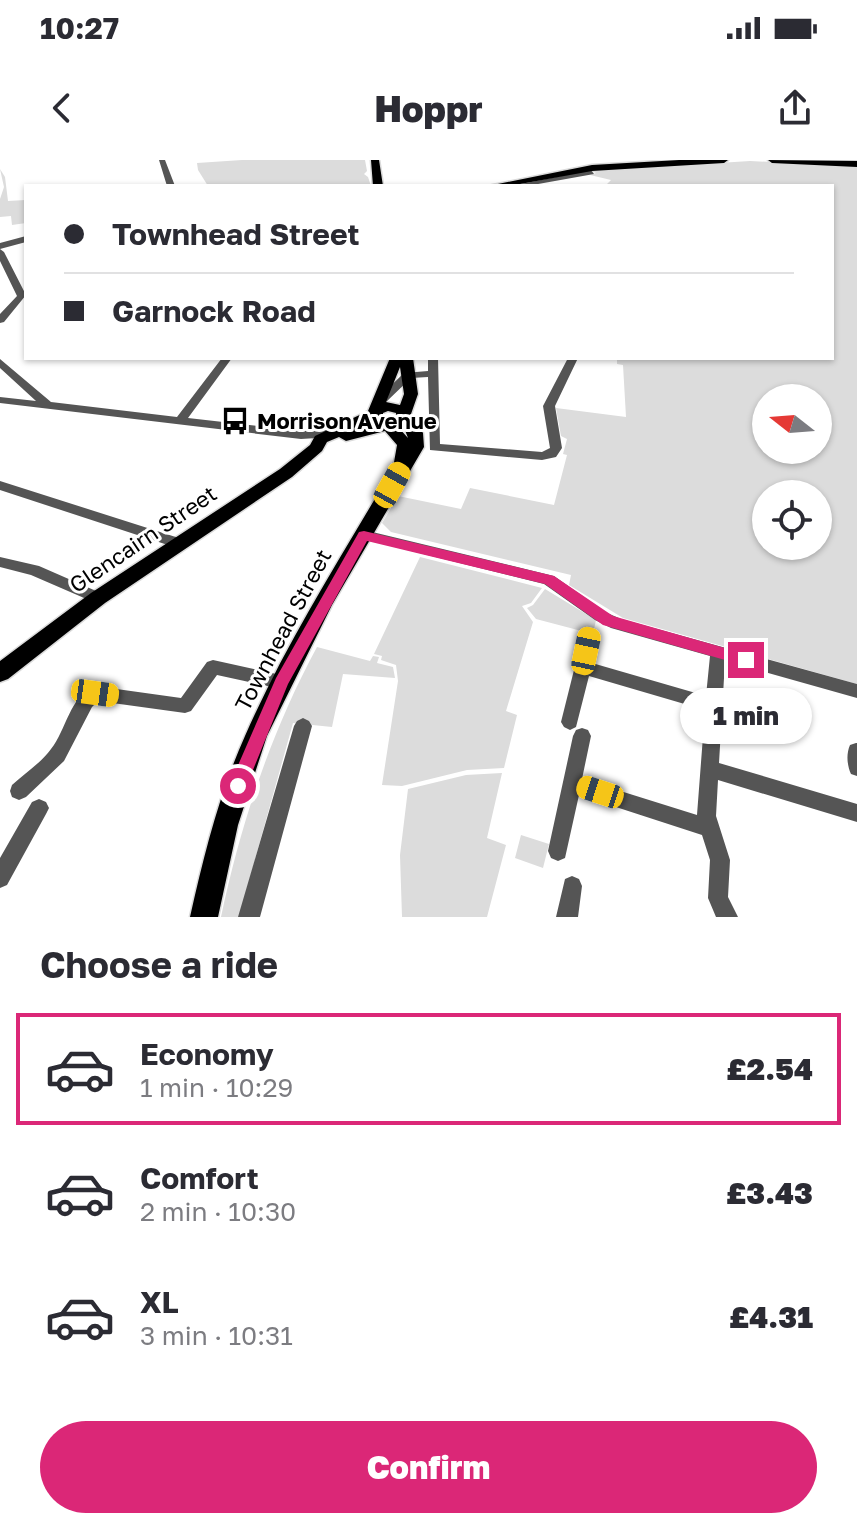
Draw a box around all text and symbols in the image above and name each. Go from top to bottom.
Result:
text: 10:27 [40,10,119,46]
icon: back [40,86,84,130]
icon: share [773,86,817,130]
text: Hoppr [374,87,483,130]
text: Townhead Street [112,216,360,252]
text: Garnock Road [112,293,316,329]
north arrow [752,384,832,464]
map controls [752,384,832,560]
bus stop icon: Morrison Avenue [220,406,250,436]
place label: Morrison Avenue [257,407,437,434]
car [370,458,414,512]
street label: Glencairn Street [64,479,221,598]
button: locate [752,480,832,560]
street label: Townhead Street [229,544,336,715]
car [569,625,603,677]
route end [728,642,764,678]
car [70,678,120,708]
callout: 1 min [680,688,812,744]
text: 1 min [713,700,779,731]
route start [220,768,256,804]
car [573,773,627,811]
text: Choose a ride [40,943,278,986]
icon: car [44,1033,116,1105]
text: Economy [140,1036,274,1072]
text: £2.54 [727,1051,813,1087]
text: 1 min · 10:29 [140,1072,293,1103]
icon: car [44,1157,116,1229]
text: Comfort [140,1160,259,1196]
text: £3.43 [726,1175,813,1211]
text: 2 min · 10:30 [140,1196,296,1227]
icon: car [44,1281,116,1353]
text: XL [140,1284,179,1320]
text: £4.31 [729,1299,813,1335]
text: 3 min · 10:31 [140,1320,293,1351]
button: Confirm [40,1421,817,1513]

